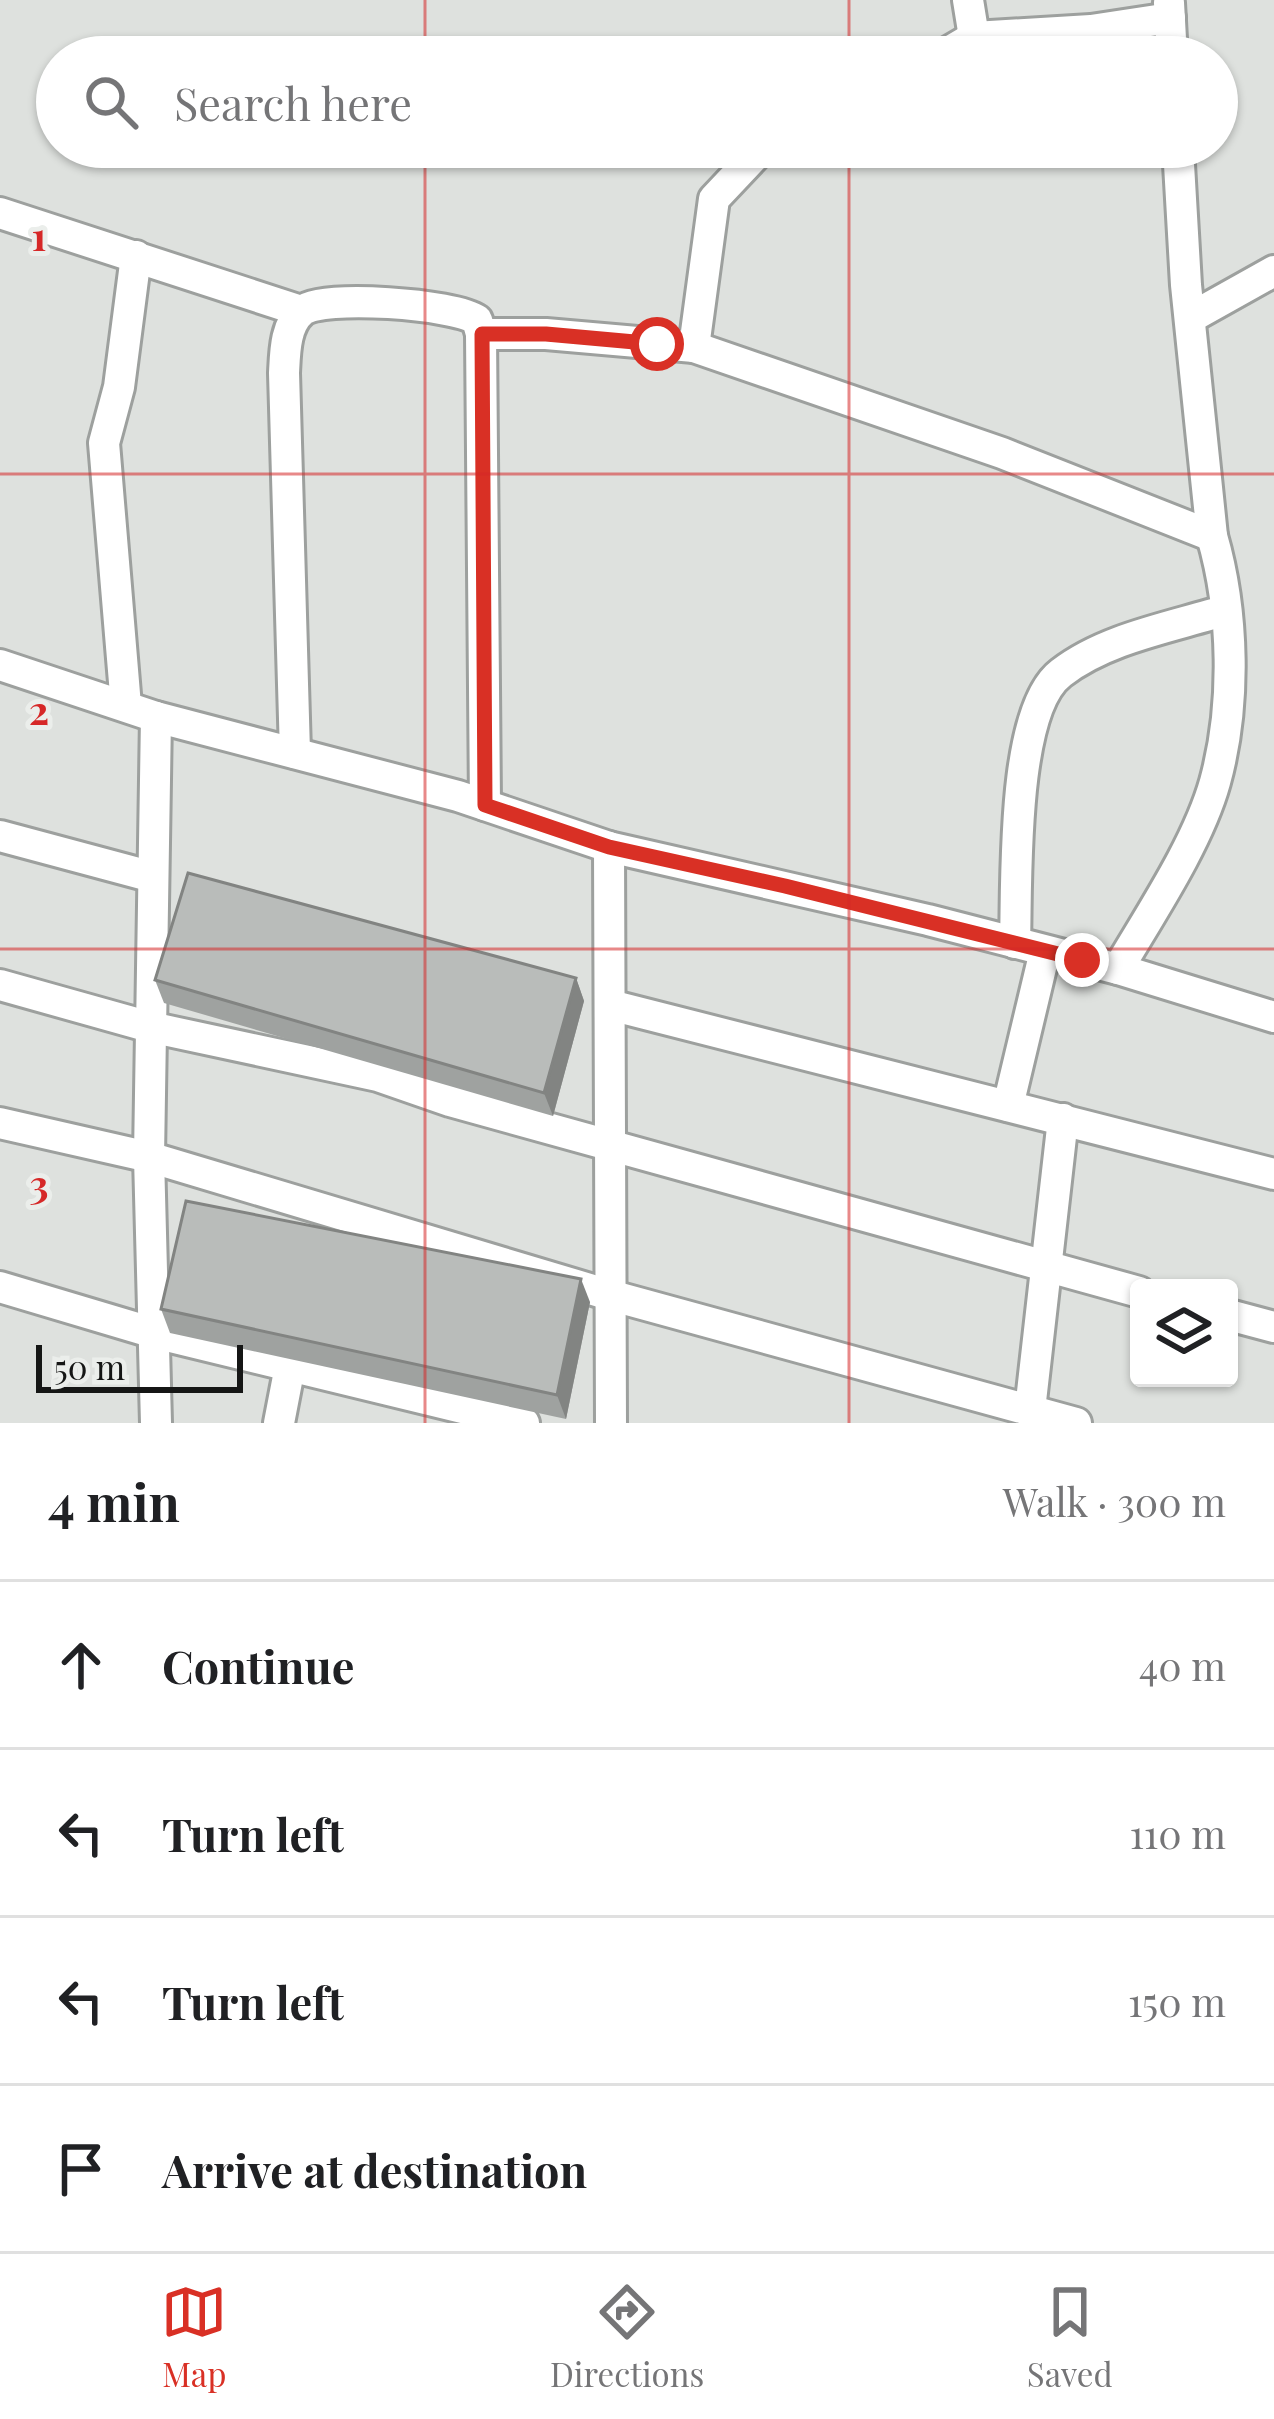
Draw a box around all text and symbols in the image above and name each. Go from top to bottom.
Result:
search box [36,36,1238,168]
icon: search [78,69,144,135]
text: Search here [174,72,412,132]
text: 1 [32,209,46,261]
route start [630,317,684,371]
text: 2 [29,683,49,735]
route end [1055,933,1109,987]
text: 3 [29,1157,49,1209]
map controls [1130,1279,1238,1387]
button: layers [1130,1279,1238,1387]
scale bar [36,1339,243,1392]
text: 50 m [54,1344,125,1388]
text: 4 min [48,1467,180,1535]
text: Walk · 300 m [1003,1475,1226,1527]
icon: ahead [48,1632,114,1698]
text: Continue [162,1635,354,1695]
text: 40 m [1139,1639,1226,1691]
icon: left [48,1800,114,1866]
text: Turn left [162,1803,344,1863]
text: 110 m [1129,1807,1226,1859]
icon: left [48,1968,114,2034]
text: Turn left [162,1971,344,2031]
text: 150 m [1128,1975,1226,2027]
icon: arrive [48,2136,114,2202]
text: Arrive at destination [162,2139,587,2199]
tab: Map [161,2279,227,2395]
tab: Directions [550,2279,704,2395]
tab: Saved [1027,2279,1113,2395]

